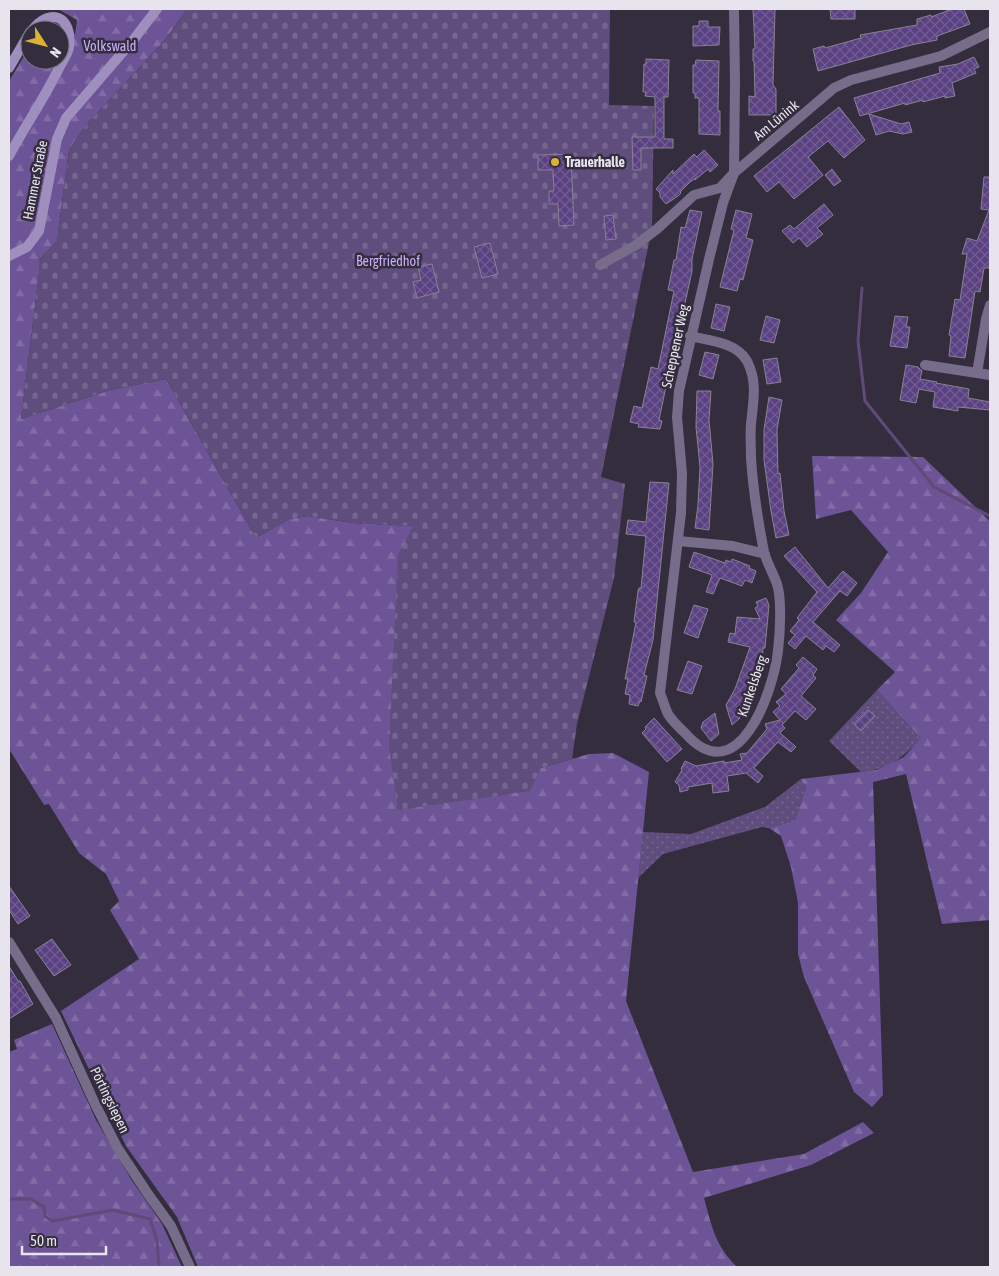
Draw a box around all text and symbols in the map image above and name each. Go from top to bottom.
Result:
north arrow [20,20,70,70]
park label: Volkswald [84,38,136,54]
text: N [47,45,64,61]
street label: Am Lünink [750,97,802,143]
street label: Hammer Straße [19,139,51,221]
place label: Trauerhalle [565,154,625,170]
marker: Trauerhalle [549,156,561,168]
park label: Bergfriedhof [356,253,420,269]
street label: Scheppener Weg [658,303,692,389]
street label: Kunkelsberg [734,653,770,719]
street label: Pörtingsiepen [87,1064,133,1136]
scale bar [22,1224,106,1256]
text: 50 m [30,1232,57,1249]

